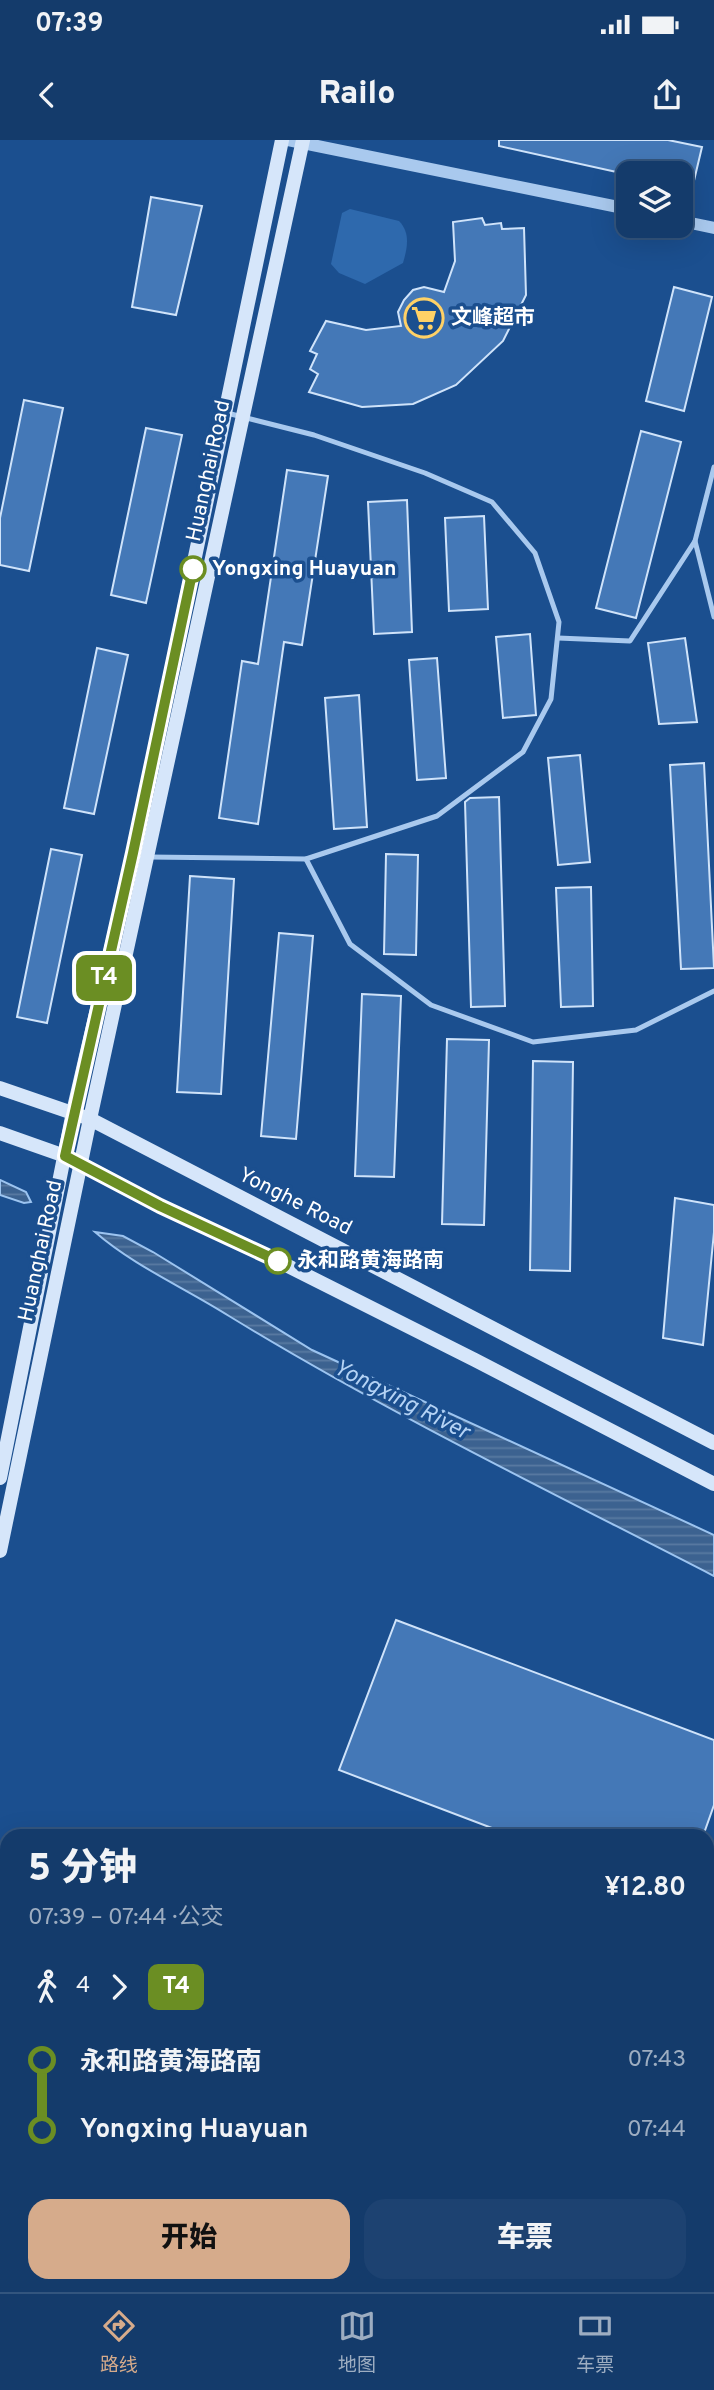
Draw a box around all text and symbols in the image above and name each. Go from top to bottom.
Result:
text: 07:39 [35,8,103,41]
text: Railo [319,75,395,115]
icon: back [28,76,66,114]
icon: share [648,76,686,114]
map controls [616,161,693,238]
button: layers [616,161,693,238]
supermarket icon: 文峰超市 [403,297,445,339]
place label: 文峰超市 [451,305,535,332]
street label: Huanghai Road [181,398,237,544]
marker: Yongxing Huayuan [180,556,206,582]
place label: Yongxing Huayuan [212,556,397,583]
line badge: T4 [72,955,136,1001]
text: T4 [90,963,118,993]
street label: Yonghe Road [234,1162,356,1242]
street label: Huanghai Road [13,1178,69,1324]
marker: 永和路黄海路南 [265,1248,291,1274]
place label: 永和路黄海路南 [297,1248,444,1275]
water label: Yongxing River [328,1354,476,1449]
text: 5 分钟 [28,1846,137,1895]
text: ¥12.80 [605,1872,686,1905]
text: 07:39 – 07:44 · 公交 [28,1904,224,1933]
icon: walk [28,1968,66,2006]
icon: forward [100,1968,138,2006]
text: 4 [76,1972,90,2001]
text: T4 [162,1972,190,2002]
text: 07:43 [628,2046,686,2075]
text: 永和路黄海路南 [80,2047,262,2080]
text: Yongxing Huayuan [80,2114,309,2147]
text: 07:44 [627,2116,686,2145]
button: 开始 [28,2199,350,2279]
button: 车票 [364,2199,686,2279]
tab: 路线 [100,2307,138,2378]
tab: 地图 [338,2307,376,2378]
tab: 车票 [576,2307,614,2378]

